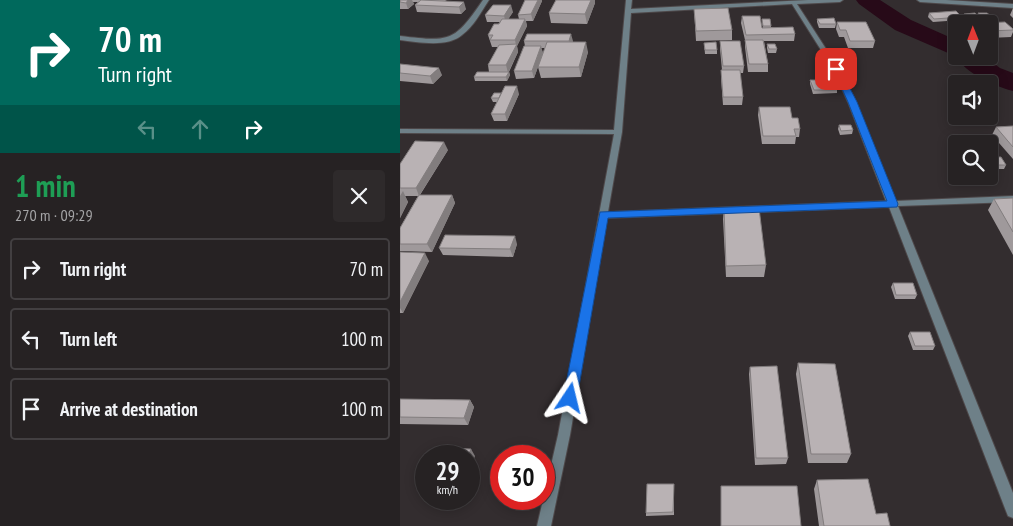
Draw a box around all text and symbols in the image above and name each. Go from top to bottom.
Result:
north arrow [948,15,998,65]
map controls [948,15,998,185]
text: 70 m [98,16,162,62]
icon: right [15,20,80,85]
pin [815,48,857,90]
icon: arrive [822,55,850,83]
text: Turn right [98,60,172,88]
button: sound [948,75,998,125]
icon: left [133,115,161,143]
icon: ahead [186,115,214,143]
icon: right [239,115,267,143]
button: search [948,135,998,185]
text: 1 min [15,166,76,205]
button: close [333,170,385,222]
text: 270 m · 09:29 [15,205,93,225]
icon: right [17,255,45,283]
text: Turn right [60,257,126,281]
text: 70 m [350,257,383,281]
icon: left [17,325,45,353]
text: Turn left [60,327,117,351]
text: 100 m [341,327,383,351]
position arrow [543,371,595,423]
icon: arrive [17,395,45,423]
text: Arrive at destination [60,397,198,421]
text: 100 m [341,397,383,421]
speed limit sign: 30 [490,445,555,510]
text: 29 [436,455,459,487]
text: km/h [437,482,458,497]

